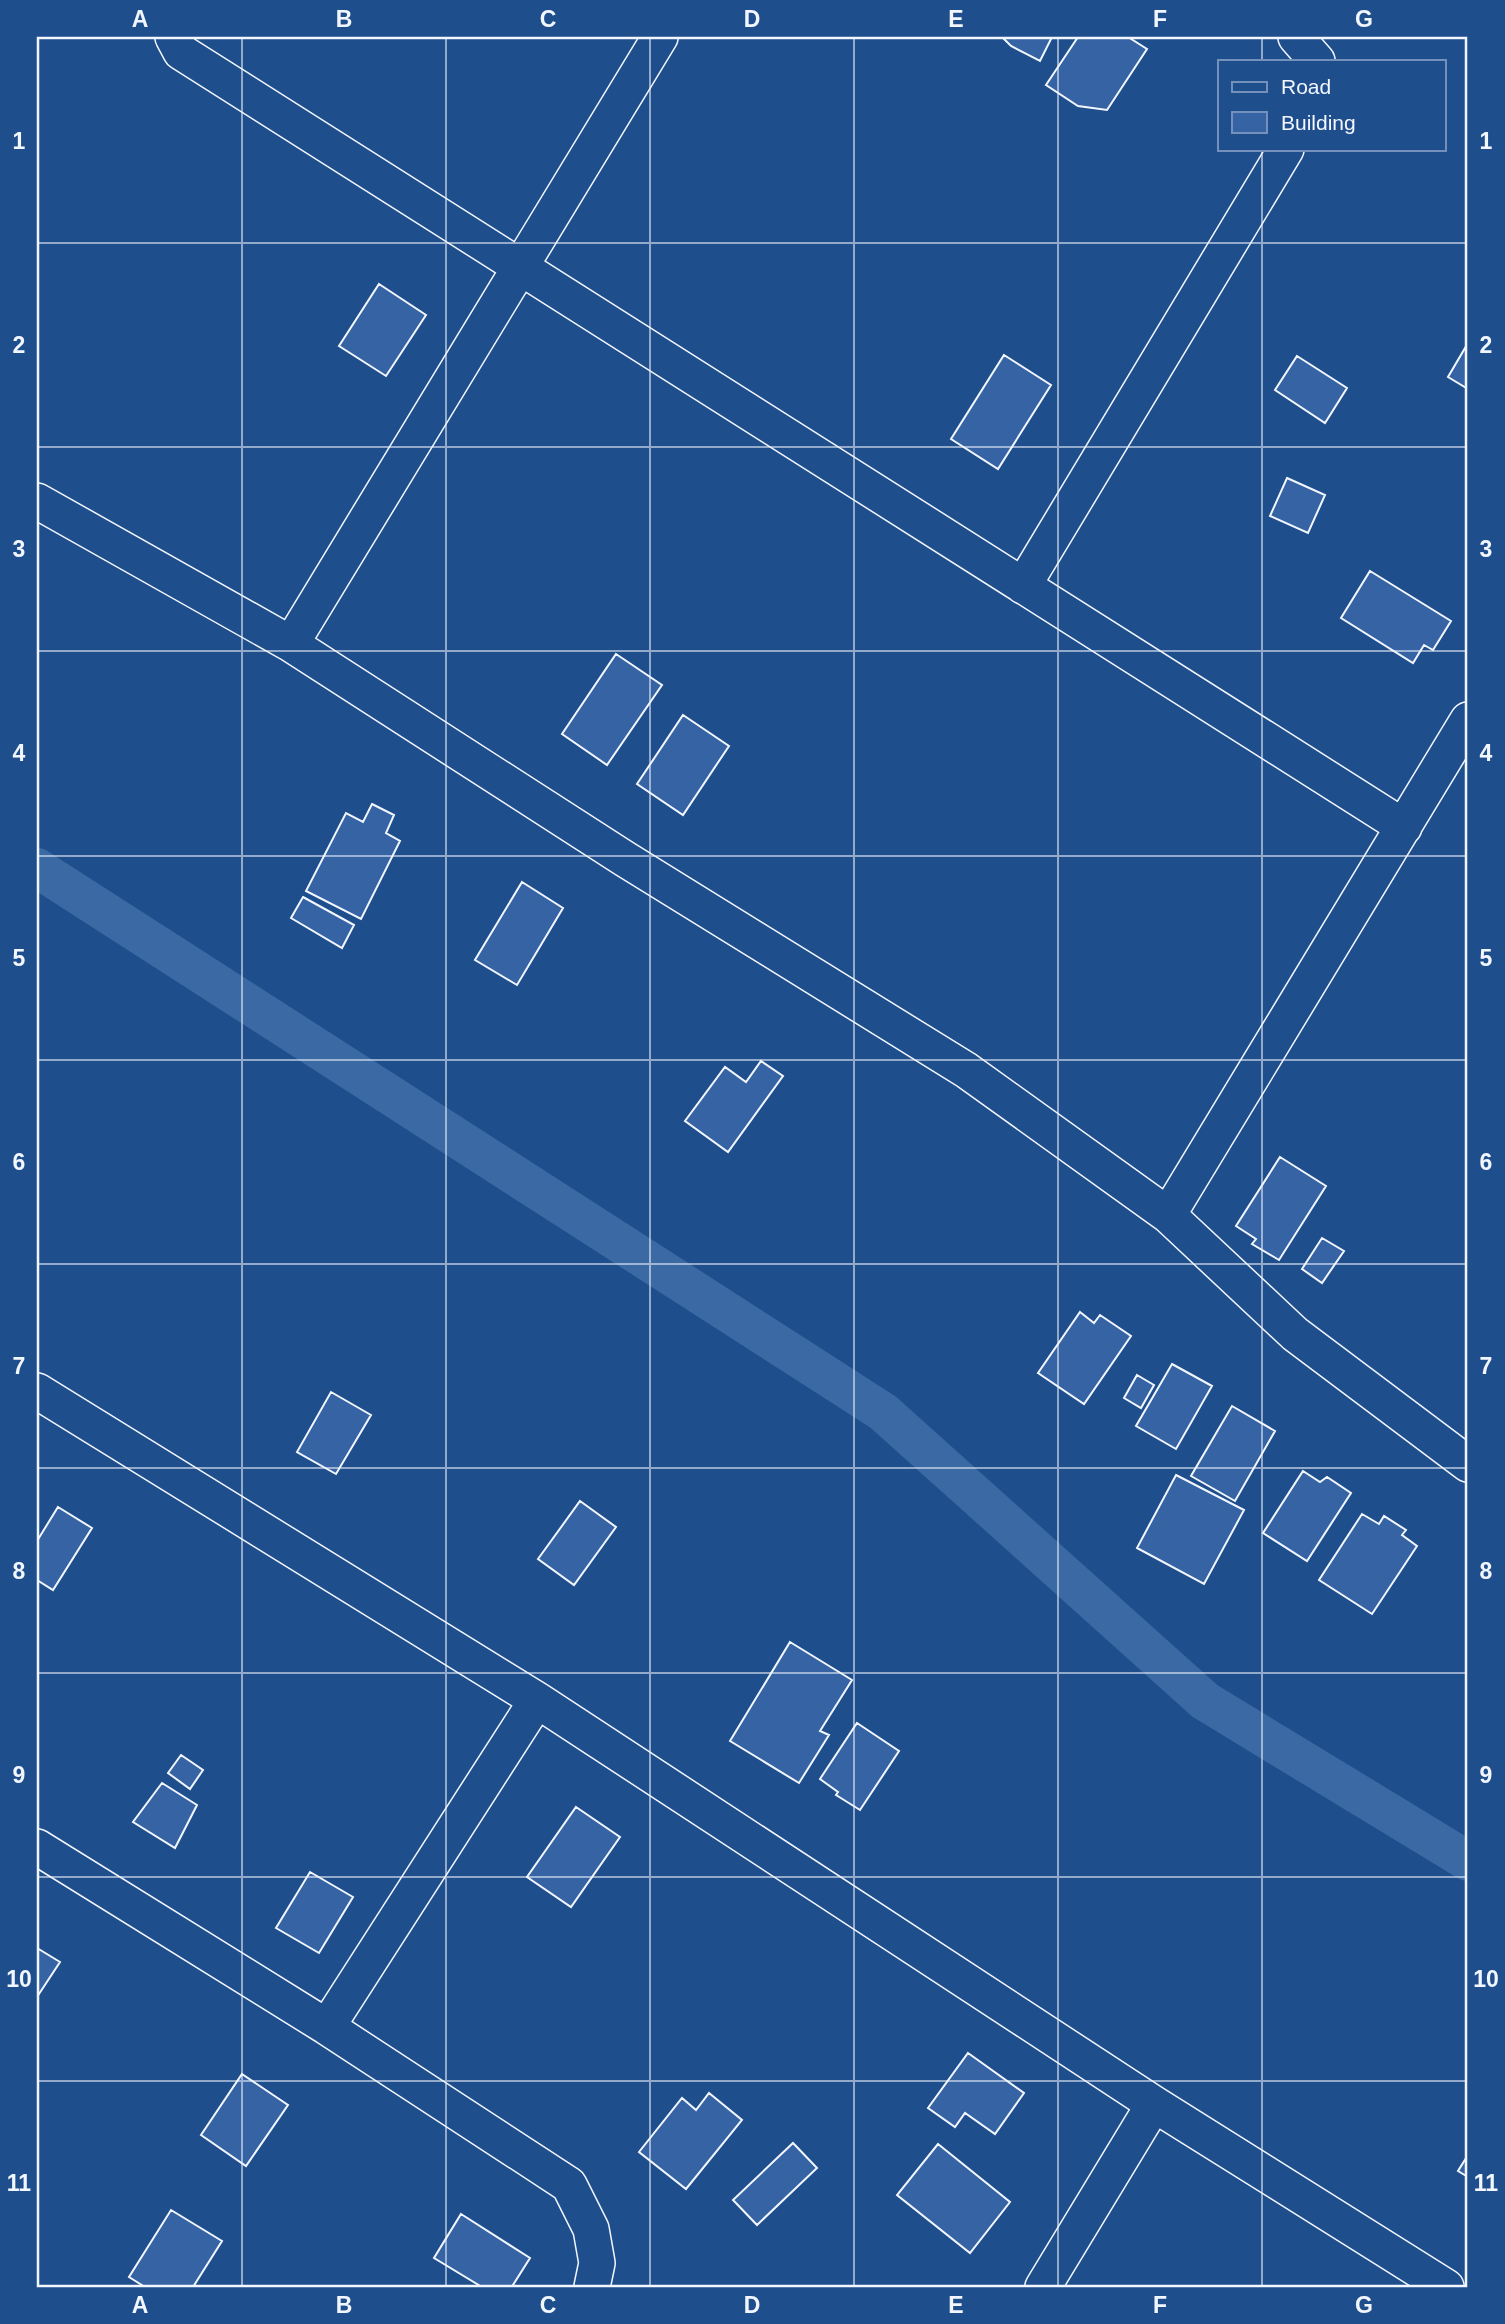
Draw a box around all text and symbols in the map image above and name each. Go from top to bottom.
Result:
text: A [132,6,148,32]
text: B [336,6,352,32]
text: C [540,6,556,32]
text: D [744,6,760,32]
text: E [948,6,964,32]
text: F [1153,6,1167,32]
text: G [1355,6,1373,32]
legend [1218,60,1446,150]
text: Road [1281,75,1331,98]
text: Building [1281,111,1356,134]
text: 1 [13,128,26,154]
text: 1 [1480,128,1493,154]
text: 2 [13,332,25,358]
text: 2 [1480,332,1492,358]
text: 3 [13,536,25,562]
text: 3 [1480,536,1492,562]
text: 4 [13,740,26,766]
text: 4 [1480,740,1493,766]
text: 5 [13,945,26,971]
text: 5 [1480,945,1493,971]
text: 6 [13,1149,25,1175]
text: 6 [1480,1149,1492,1175]
text: 7 [13,1353,25,1379]
text: 7 [1480,1353,1492,1379]
text: 8 [13,1558,26,1584]
text: 8 [1480,1558,1493,1584]
text: 9 [13,1762,25,1788]
text: 9 [1480,1762,1492,1788]
text: 10 [6,1966,32,1992]
text: 10 [1473,1966,1499,1992]
text: 11 [7,2170,31,2196]
text: 11 [1474,2170,1498,2196]
text: A [132,2292,148,2318]
text: B [336,2292,352,2318]
text: C [540,2292,556,2318]
text: D [744,2292,760,2318]
text: E [948,2292,964,2318]
text: F [1153,2292,1167,2318]
text: G [1355,2292,1373,2318]

